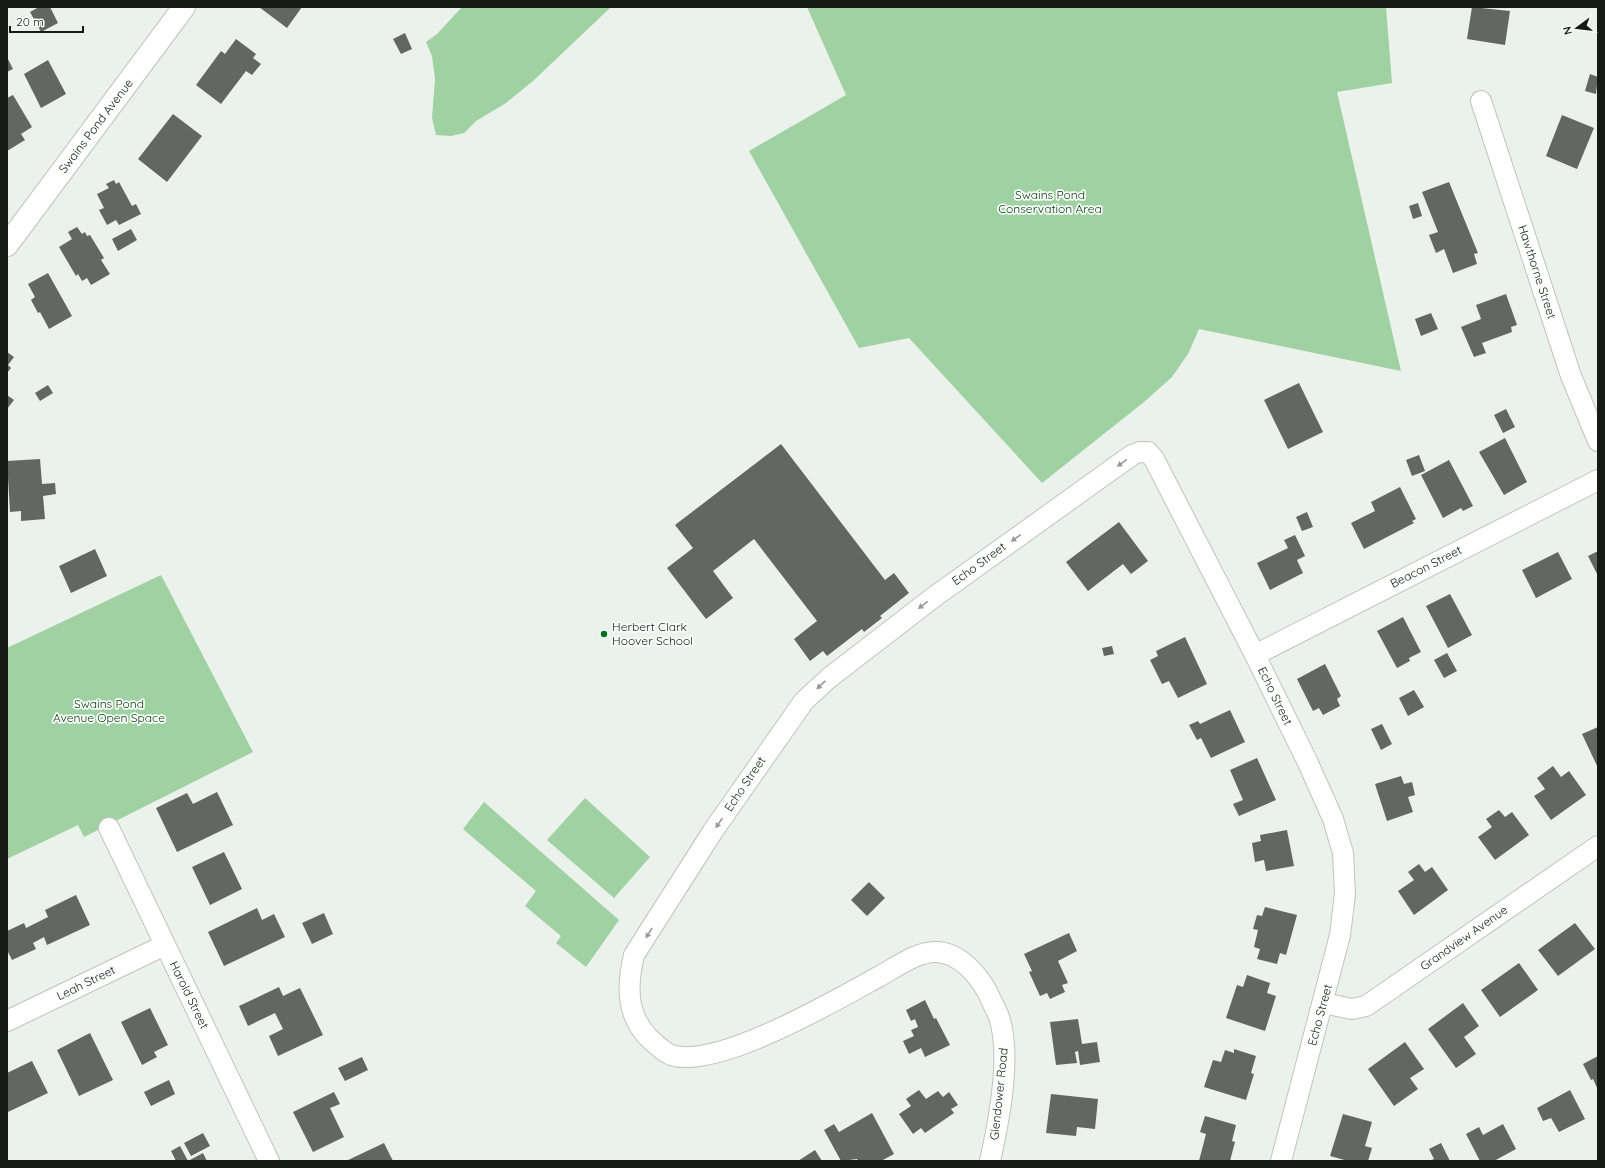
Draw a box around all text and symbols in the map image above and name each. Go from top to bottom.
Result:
scale bar [10,8,83,34]
north arrow [1557,8,1597,48]
text: 20 m [16,14,44,29]
text: N [1560,25,1575,36]
street label: Swains Pond Avenue [55,75,136,176]
park label: Swains Pond Conservation Area [998,187,1102,216]
street label: Hawthorne Street [1515,223,1560,321]
one-way arrow [1116,459,1127,467]
one-way arrow [1010,534,1021,542]
street label: Echo Street [949,539,1009,588]
street label: Beacon Street [1387,542,1464,591]
one-way arrow [918,601,929,610]
place label: Herbert Clark Hoover School [612,619,693,648]
marker: Herbert Clark Hoover School [599,629,609,639]
street label: Echo Street [1255,664,1296,727]
one-way arrow [816,680,826,690]
park label: Swains Pond Avenue Open Space [53,696,165,725]
street label: Echo Street [721,753,768,814]
one-way arrow [715,818,723,828]
street label: Grandview Avenue [1417,902,1511,973]
one-way arrow [645,927,652,938]
street label: Harold Street [167,958,212,1031]
street label: Leah Street [54,962,118,1003]
street label: Echo Street [1304,982,1335,1047]
street label: Glendower Road [986,1047,1011,1141]

